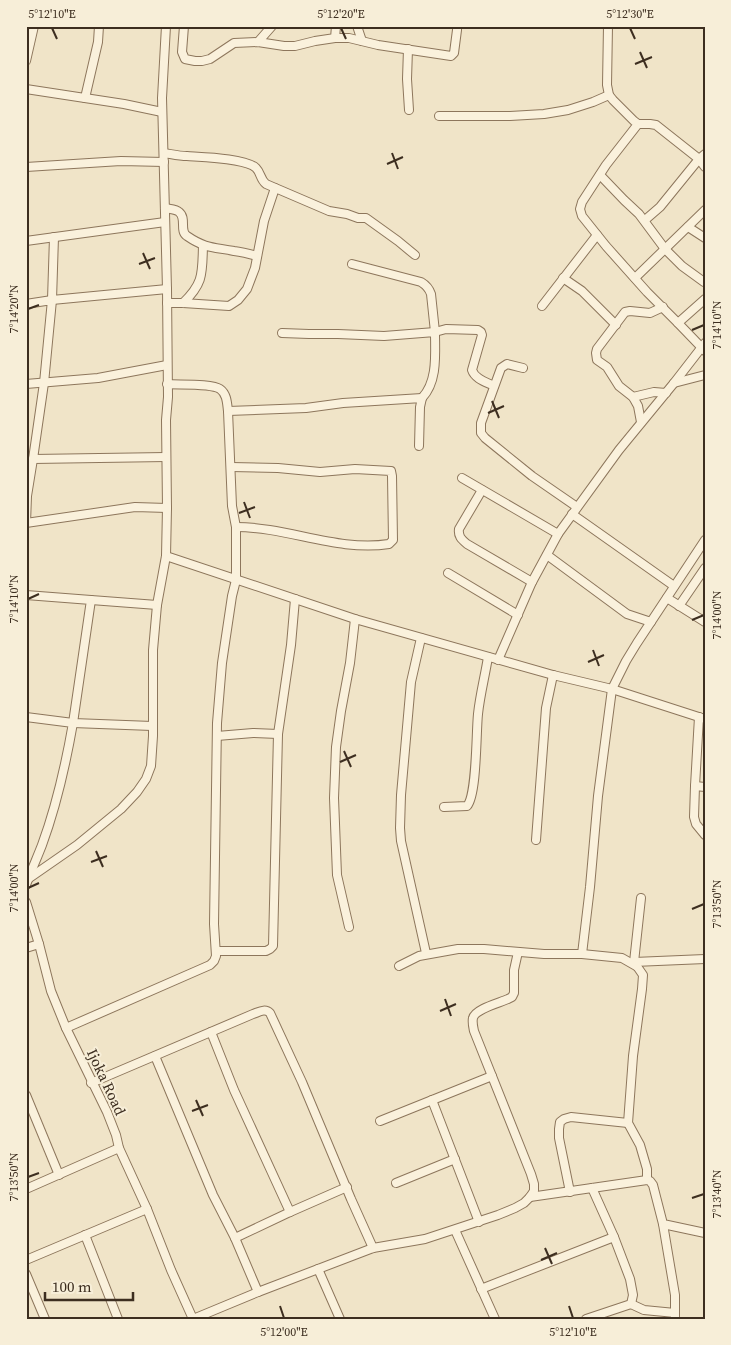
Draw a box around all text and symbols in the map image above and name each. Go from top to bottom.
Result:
text: 5°12'10"E [28,6,76,22]
text: 5°12'20"E [317,6,365,22]
text: 5°12'30"E [606,6,654,22]
text: 7°14'20"N [6,284,22,334]
text: 7°14'10"N [709,300,725,350]
text: 7°14'10"N [6,574,22,624]
text: 7°14'00"N [709,590,725,640]
text: 7°14'00"N [6,863,22,913]
text: 7°13'50"N [709,879,725,929]
street label: Ijoka Road [82,1045,131,1119]
text: 7°13'50"N [6,1152,22,1202]
text: 7°13'40"N [709,1169,725,1219]
scale bar [45,1270,132,1302]
text: 100 m [52,1276,92,1297]
text: 5°12'00"E [260,1324,308,1340]
text: 5°12'10"E [549,1324,597,1340]

